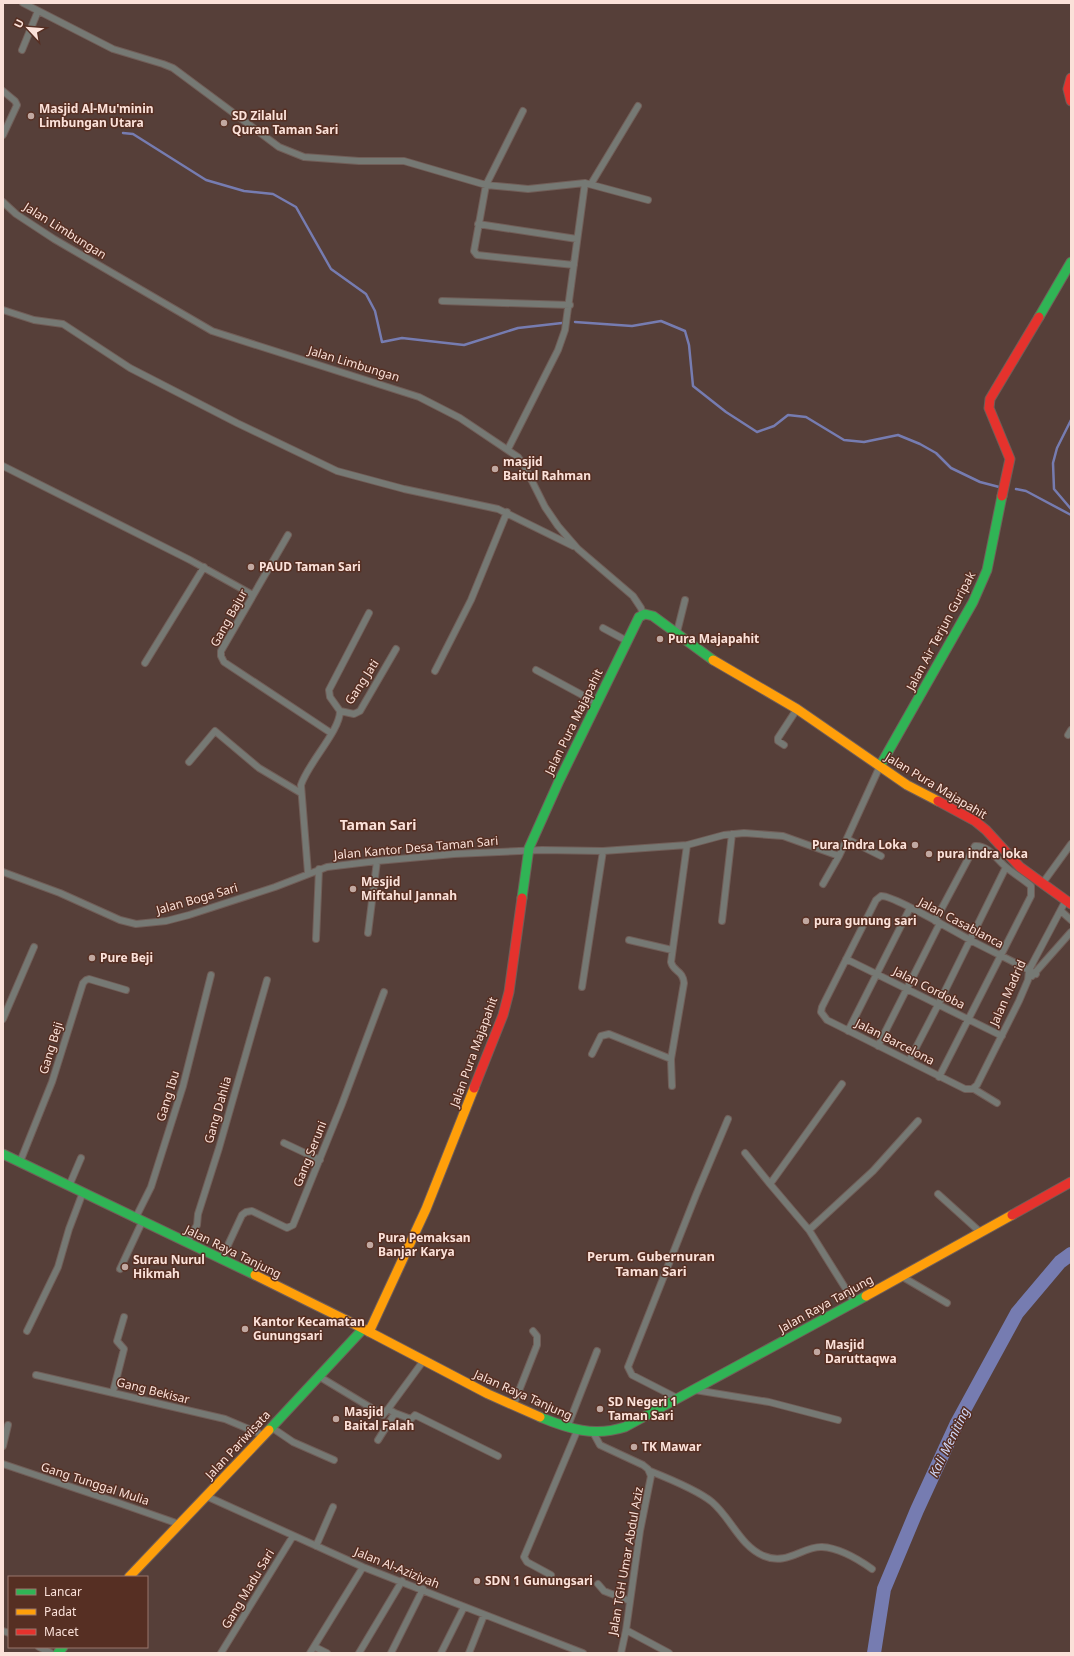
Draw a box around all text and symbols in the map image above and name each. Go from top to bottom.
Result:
north arrow [8,8,48,48]
text: U [10,16,27,30]
place label: Masjid Al-Mu'minin Limbungan Utara [39,100,154,131]
place label: SD Zilalul Quran Taman Sari [232,107,338,138]
marker: Masjid Al-Mu'minin Limbungan Utara [26,111,36,121]
marker: SD Zilalul Quran Taman Sari [219,118,229,128]
street label: Jalan Limbungan [20,198,110,263]
street label: Jalan Limbungan [305,341,402,385]
place label: masjid Baitul Rahman [503,453,591,484]
marker: masjid Baitul Rahman [490,464,500,474]
place label: PAUD Taman Sari [259,558,361,575]
marker: PAUD Taman Sari [246,562,256,572]
street label: Jalan Air Terjun Guripak [901,568,979,694]
street label: Gang Bajur [206,586,251,650]
place label: Pura Majapahit [668,630,759,647]
marker: Pura Majapahit [655,634,665,644]
street label: Gang Jati [341,656,383,708]
street label: Jalan Pura Majapahit [540,665,607,779]
street label: Jalan Pura Majapahit [881,748,991,823]
district label: Taman Sari [340,815,416,834]
street label: Jalan Kantor Desa Taman Sari [332,832,499,863]
place label: Pura Indra Loka [812,836,907,853]
marker: Pura Indra Loka [910,840,920,850]
place label: pura indra loka [937,845,1028,862]
marker: pura indra loka [924,849,934,859]
place label: Mesjid Miftahul Jannah [361,873,457,904]
street label: Jalan Boga Sari [153,879,240,919]
marker: Mesjid Miftahul Jannah [348,884,358,894]
street label: Jalan Casablanca [915,892,1007,952]
place label: pura gunung sari [814,912,916,929]
marker: pura gunung sari [801,916,811,926]
place label: Pure Beji [100,949,153,966]
marker: Pure Beji [87,953,97,963]
street label: Jalan Madrid [985,957,1030,1030]
street label: Jalan Cordoba [889,962,968,1013]
street label: Jalan Pura Majapahit [445,994,502,1110]
street label: Jalan Barcelona [852,1014,938,1069]
street label: Gang Beji [34,1019,67,1076]
street label: Gang Ibu [152,1068,183,1123]
street label: Gang Dahlia [200,1074,235,1145]
street label: Gang Seruni [289,1118,330,1189]
street label: Jalan Raya Tanjung [181,1220,284,1282]
place label: Pura Pemaksan Banjar Karya [378,1229,471,1260]
marker: Pura Pemaksan Banjar Karya [365,1240,375,1250]
district label: Perum. Gubernuran Taman Sari [587,1247,715,1280]
place label: Surau Nurul Hikmah [133,1251,205,1282]
marker: Surau Nurul Hikmah [120,1262,130,1272]
street label: Jalan Raya Tanjung [775,1271,876,1337]
place label: Kantor Kecamatan Gunungsari [253,1313,365,1344]
marker: Kantor Kecamatan Gunungsari [240,1324,250,1334]
place label: Masjid Daruttaqwa [825,1336,897,1367]
marker: Masjid Daruttaqwa [812,1347,822,1357]
street label: Jalan Raya Tanjung [471,1365,575,1424]
street label: Gang Bekisar [115,1373,192,1408]
place label: SD Negeri 1 Taman Sari [608,1393,677,1424]
place label: Masjid Baital Falah [344,1403,414,1434]
marker: SD Negeri 1 Taman Sari [595,1404,605,1414]
water label: Kali Meniting [924,1404,974,1480]
street label: Jalan Pariwisata [201,1406,274,1484]
marker: Masjid Baital Falah [331,1414,341,1424]
place label: TK Mawar [642,1438,702,1455]
marker: TK Mawar [629,1442,639,1452]
street label: Gang Tunggal Mulia [39,1458,152,1509]
street label: Jalan TGH Umar Abdul Aziz [604,1485,647,1637]
street label: Jalan Al-Aziziyah [351,1542,442,1592]
street label: Gang Madu Sari [217,1546,278,1632]
place label: SDN 1 Gunungsari [485,1572,593,1589]
legend [8,1576,148,1648]
marker: SDN 1 Gunungsari [472,1576,482,1586]
text: Lancar [44,1583,82,1600]
text: Padat [44,1603,77,1620]
text: Macet [44,1623,79,1640]

